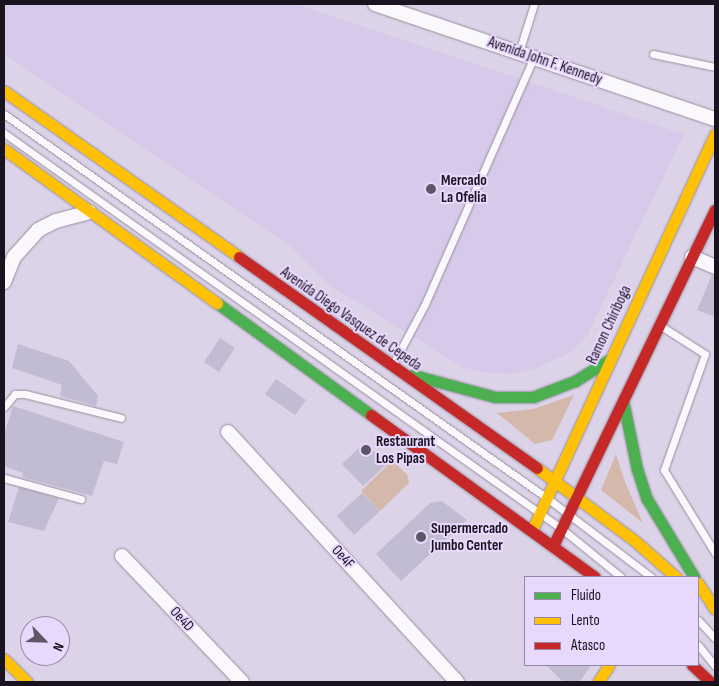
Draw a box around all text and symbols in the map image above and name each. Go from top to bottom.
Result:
street label: Avenida John F. Kennedy [486,33,604,89]
place label: Mercado La Ofelia [441,171,487,206]
marker: Mercado La Ofelia [425,183,437,195]
street label: Avenida Diego Vasquez de Cepeda [277,263,425,375]
street label: Ramon Chiriboga [583,283,635,367]
place label: Restaurant Los Pipas [376,432,435,467]
marker: Restaurant Los Pipas [360,444,372,456]
place label: Supermercado Jumbo Center [431,519,508,554]
marker: Supermercado Jumbo Center [415,531,427,543]
street label: Oe4F [328,541,358,573]
legend [524,576,699,666]
text: Fluido [571,586,601,605]
street label: Oe4D [166,603,198,635]
text: Lento [571,611,600,630]
north arrow [20,616,70,666]
text: Atasco [571,636,605,655]
text: N [49,640,68,654]

